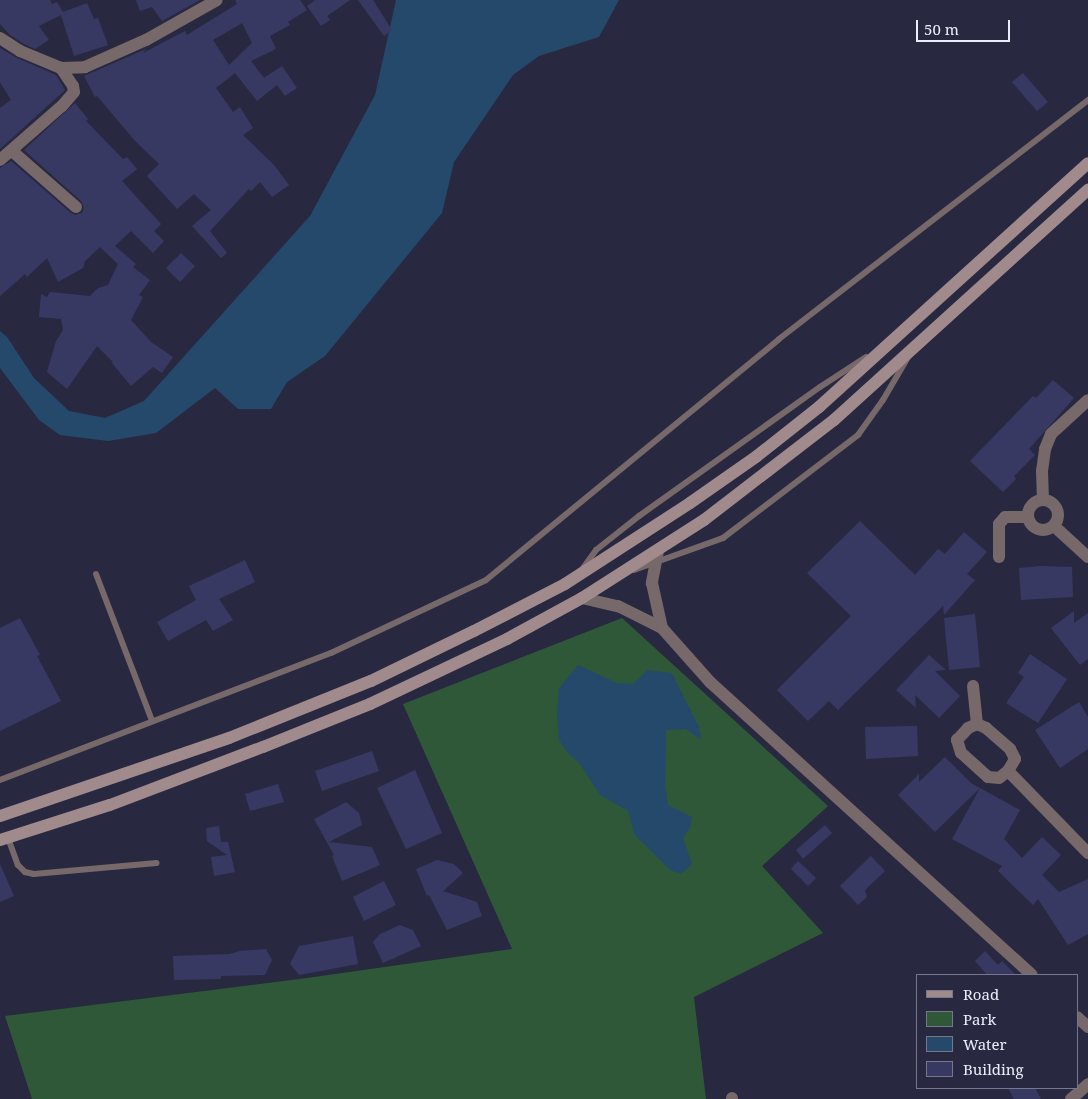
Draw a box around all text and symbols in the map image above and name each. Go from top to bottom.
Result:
scale bar [918,10,1012,42]
text: 50 m [924,19,959,39]
legend [916,974,1078,1089]
text: Road [963,984,999,1004]
text: Park [963,1009,996,1029]
text: Water [963,1034,1006,1054]
text: Building [963,1059,1024,1079]

